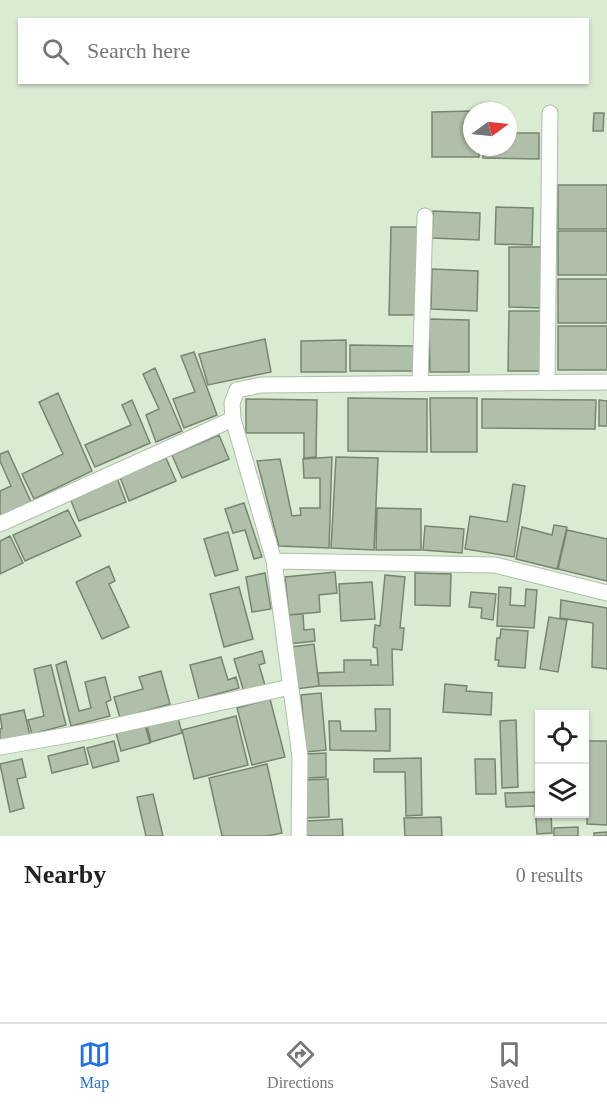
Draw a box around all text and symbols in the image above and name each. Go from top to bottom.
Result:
search box [18,18,589,84]
icon: search [39,35,72,68]
text: Search here [87,38,190,63]
north arrow [463,102,517,156]
map controls [535,710,589,818]
button: locate [535,710,589,764]
button: layers [535,764,589,818]
text: Nearby [24,860,106,889]
text: 0 results [516,864,583,886]
tab: Map [78,1038,111,1092]
tab: Directions [267,1038,334,1092]
tab: Saved [490,1038,529,1092]

